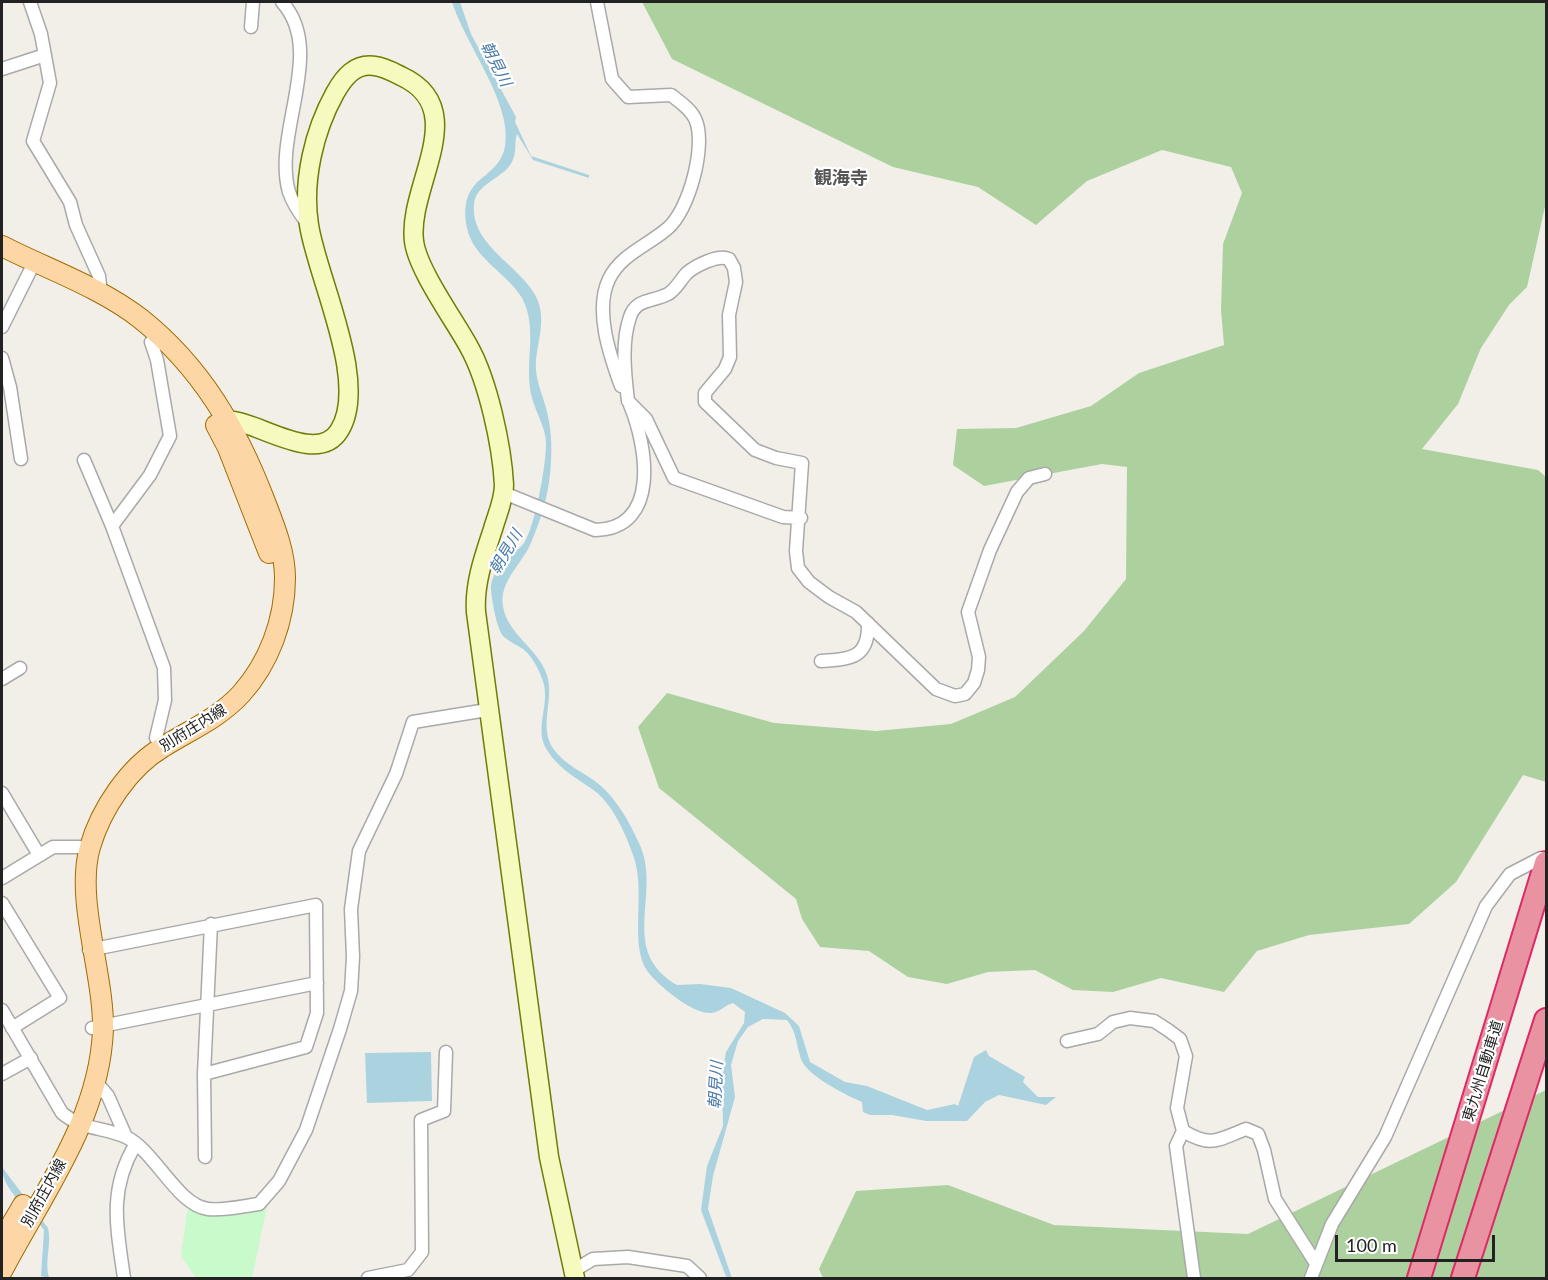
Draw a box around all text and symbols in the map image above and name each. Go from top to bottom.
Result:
water label: 朝見川 [477,38,515,90]
district label: 観海寺 [814,167,868,189]
water label: 朝見川 [485,526,527,578]
street label: 別府庄内線 [156,700,230,756]
street label: 東九州自動車道 [1459,1018,1507,1124]
water label: 朝見川 [705,1061,727,1109]
street label: 別府庄内線 [18,1156,70,1230]
scale bar [1338,1223,1498,1261]
text: 100 m [1346,1234,1397,1256]

